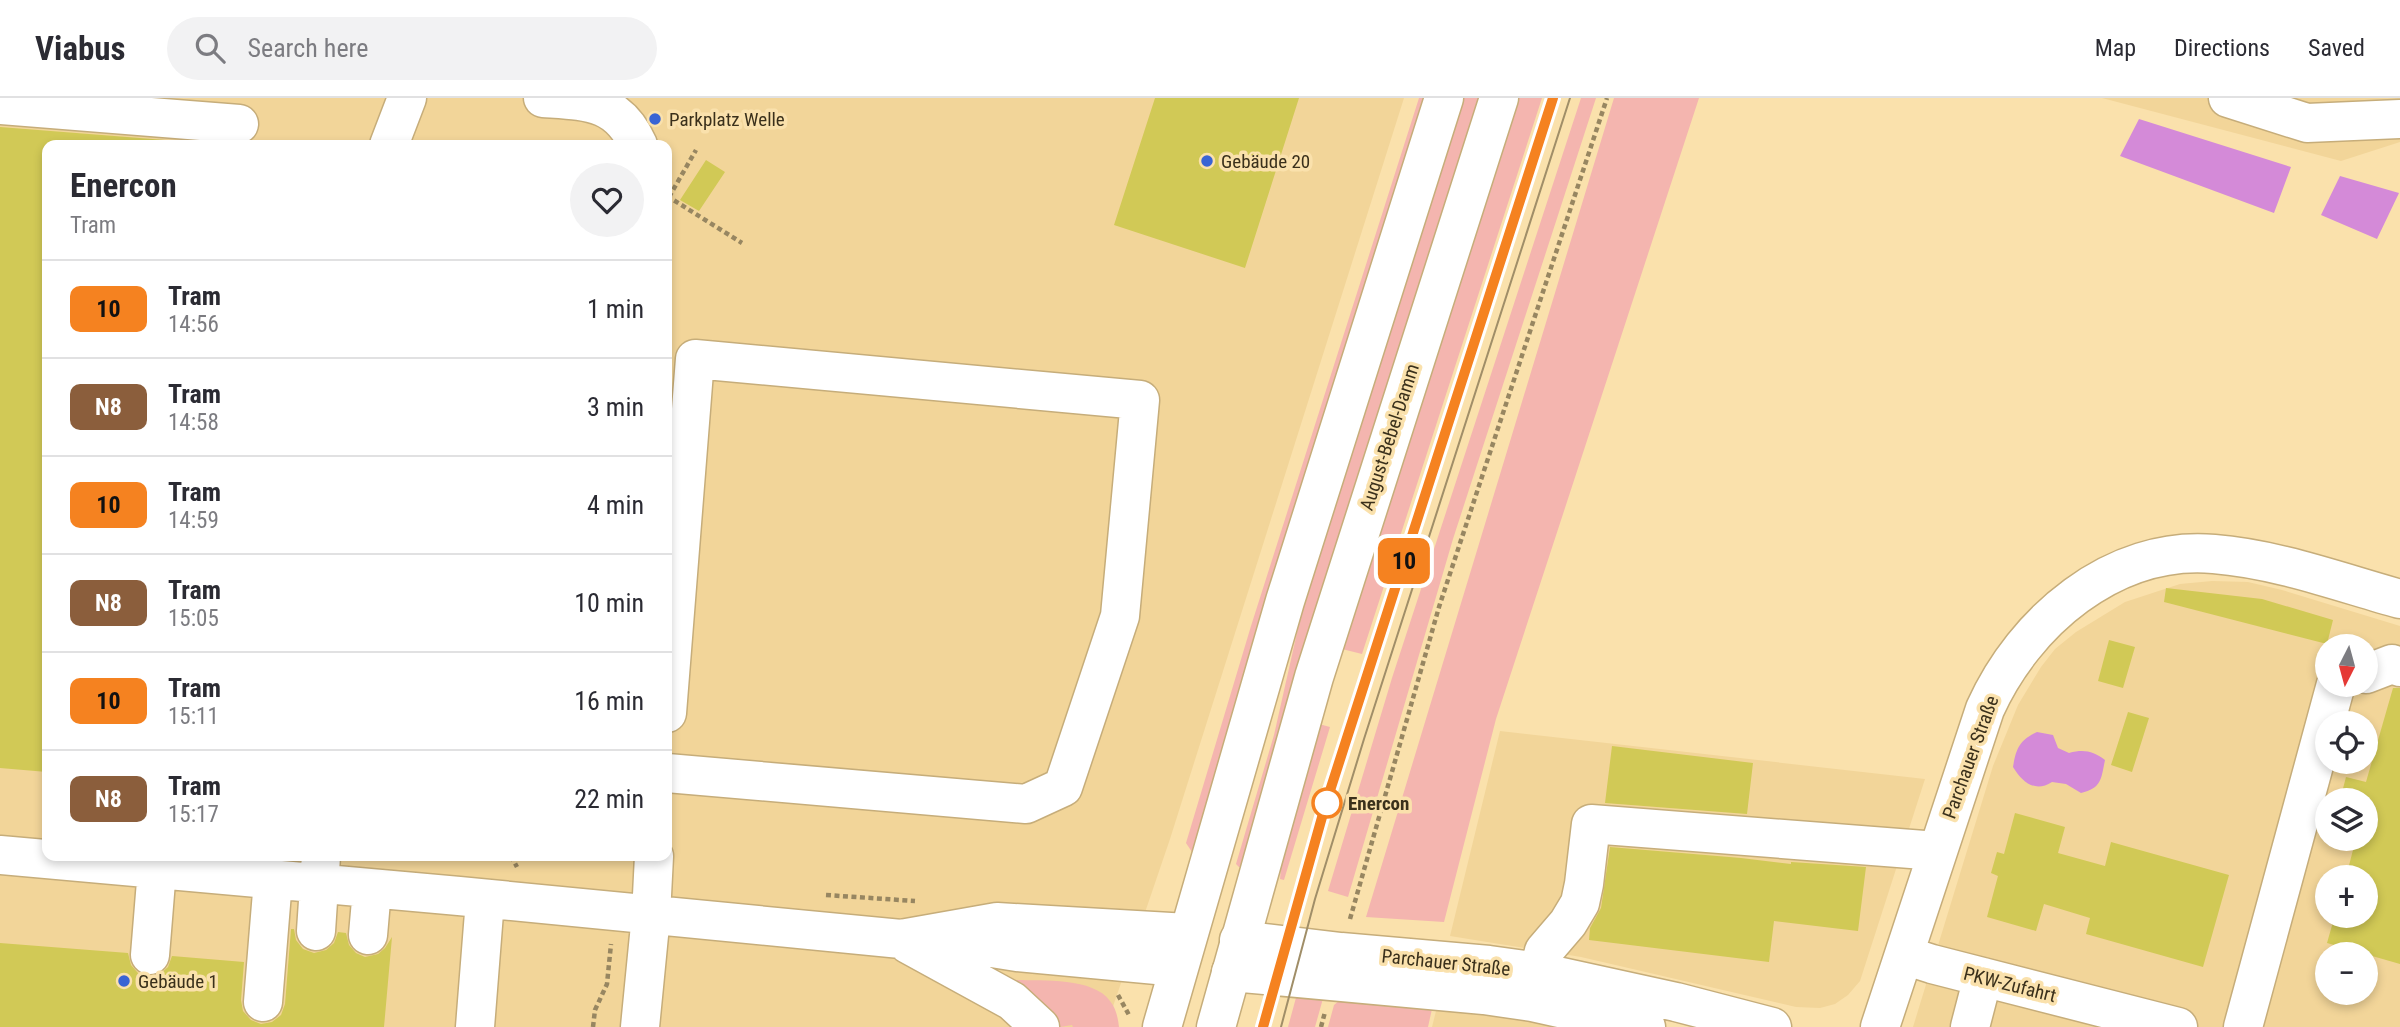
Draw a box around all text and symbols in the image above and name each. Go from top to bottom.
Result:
search box [167,17,657,80]
text: Viabus [35,29,125,68]
icon: search [191,29,229,67]
text: Search here [247,33,368,63]
text: Map [2095,34,2136,62]
text: Directions [2174,34,2270,62]
text: Saved [2308,34,2365,62]
place label: Parkplatz Welle [669,108,785,131]
marker: Parkplatz Welle [647,111,663,127]
place label: Gebäude 20 [1221,150,1310,173]
marker: Gebäude 20 [1199,153,1215,169]
button: heart [570,163,644,237]
text: Enercon [70,166,177,205]
text: Tram [70,212,116,239]
text: Tram [168,281,221,311]
text: 1 min [587,294,644,324]
text: 10 [96,295,121,323]
text: 14:56 [168,311,219,338]
street label: August-Bebel-Damm [1355,361,1424,513]
text: Tram [168,379,221,409]
text: 3 min [587,392,644,422]
text: N8 [95,393,122,421]
text: 14:58 [168,409,219,436]
text: Tram [168,477,221,507]
text: 4 min [587,490,644,520]
text: 10 [96,491,121,519]
text: 14:59 [168,507,219,534]
line badge: 10 [1372,538,1436,584]
text: 10 [1392,547,1416,575]
text: Tram [168,575,221,605]
text: 10 min [574,588,644,618]
text: N8 [95,589,122,617]
text: 15:05 [168,605,219,632]
north arrow [2315,634,2378,696]
map controls [2315,634,2378,1005]
text: Tram [168,673,221,703]
text: 16 min [574,686,644,716]
text: 10 [96,687,121,715]
street label: Parchauer Straße [1938,692,2003,822]
text: 15:11 [168,703,219,730]
button: locate [2315,711,2378,774]
text: Tram [168,771,221,801]
text: 22 min [574,784,644,814]
text: N8 [95,785,122,813]
marker: Enercon [1312,788,1342,818]
button: layers [2315,788,2378,851]
place label: Enercon [1348,792,1409,815]
text: 15:17 [168,801,219,828]
button: + [2315,865,2378,928]
button: − [2315,942,2378,1005]
street label: Parchauer Straße [1380,944,1512,981]
street label: PKW-Zufahrt [1961,962,2059,1007]
place label: Gebäude 1 [138,970,218,993]
marker: Gebäude 1 [116,973,132,989]

